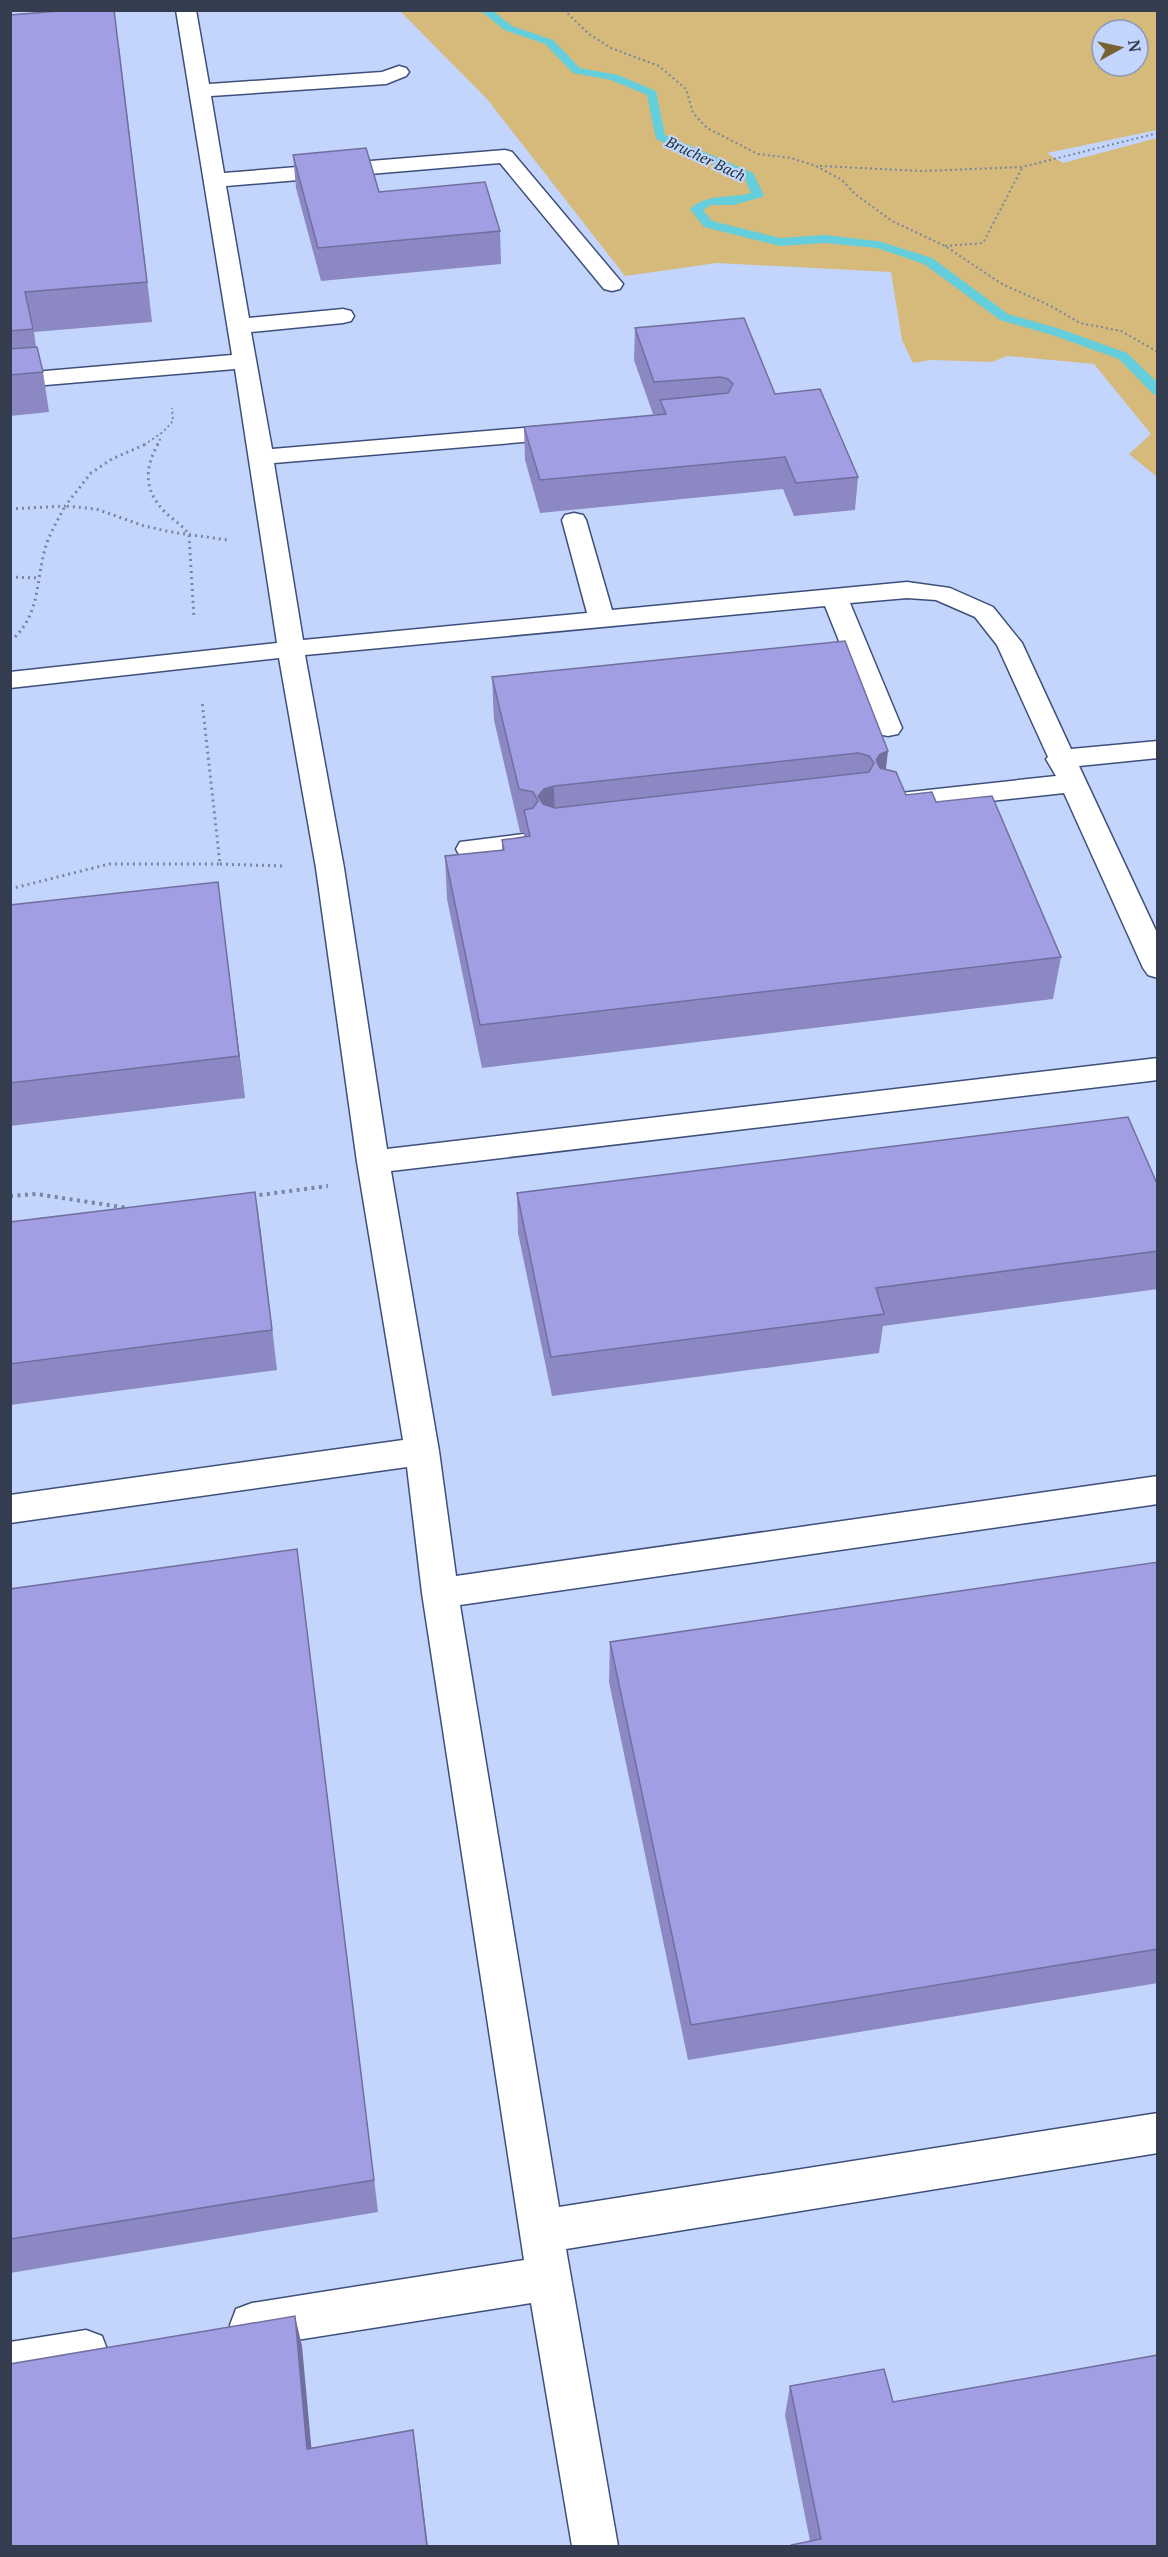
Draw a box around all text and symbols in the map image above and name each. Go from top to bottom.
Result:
north arrow [1090,18,1150,78]
text: N [1123,38,1147,53]
water label: Brucher Bach [662,130,749,185]

